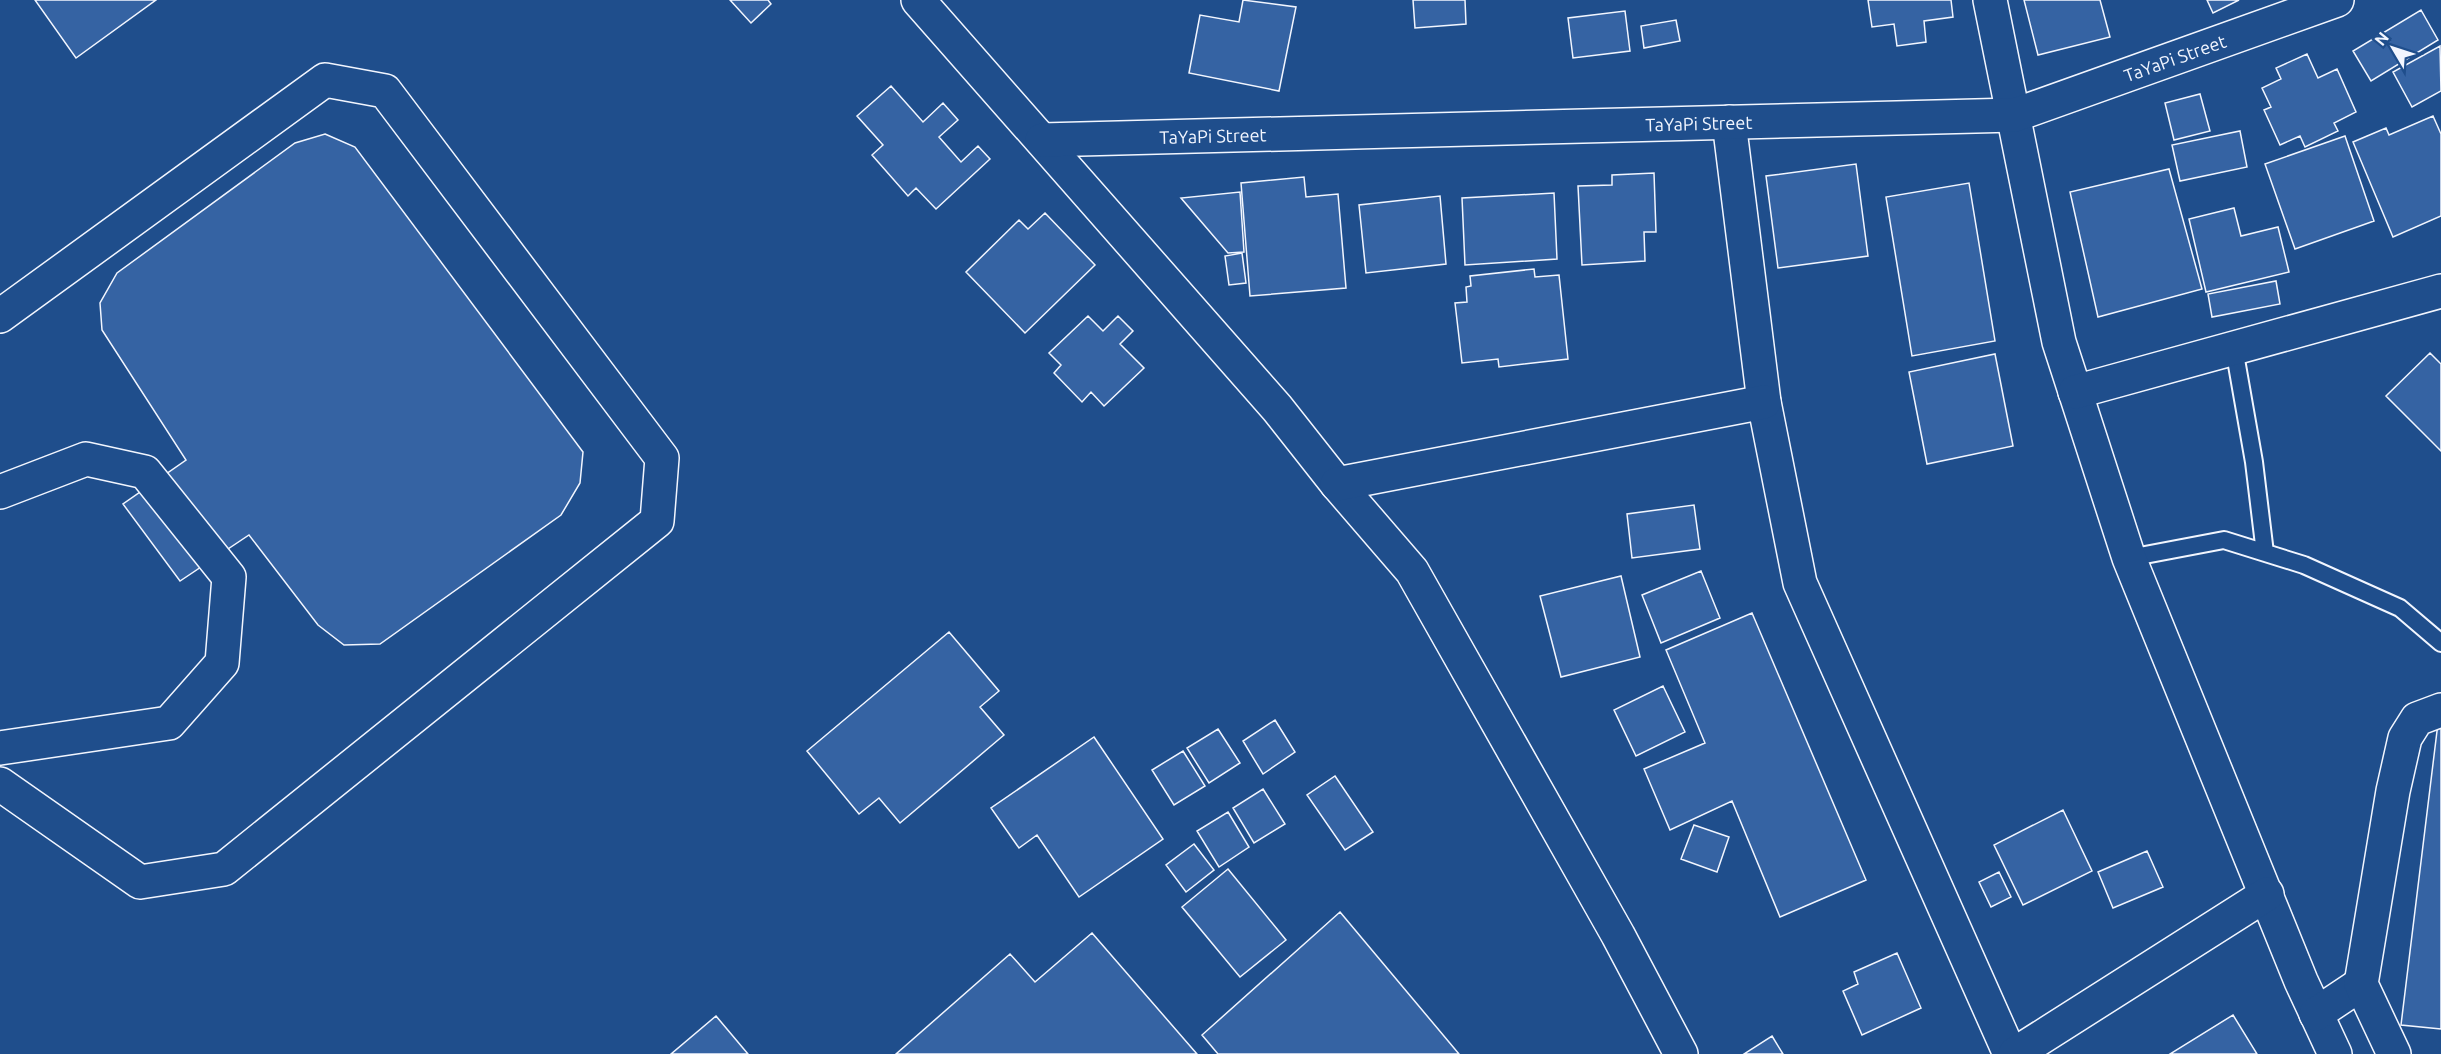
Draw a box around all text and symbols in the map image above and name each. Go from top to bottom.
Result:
north arrow [2363,18,2423,78]
text: N [2371,28,2392,49]
street label: TaYaPi Street [2121,30,2229,85]
street label: TaYaPi Street [1645,112,1753,134]
street label: TaYaPi Street [1159,124,1267,147]

